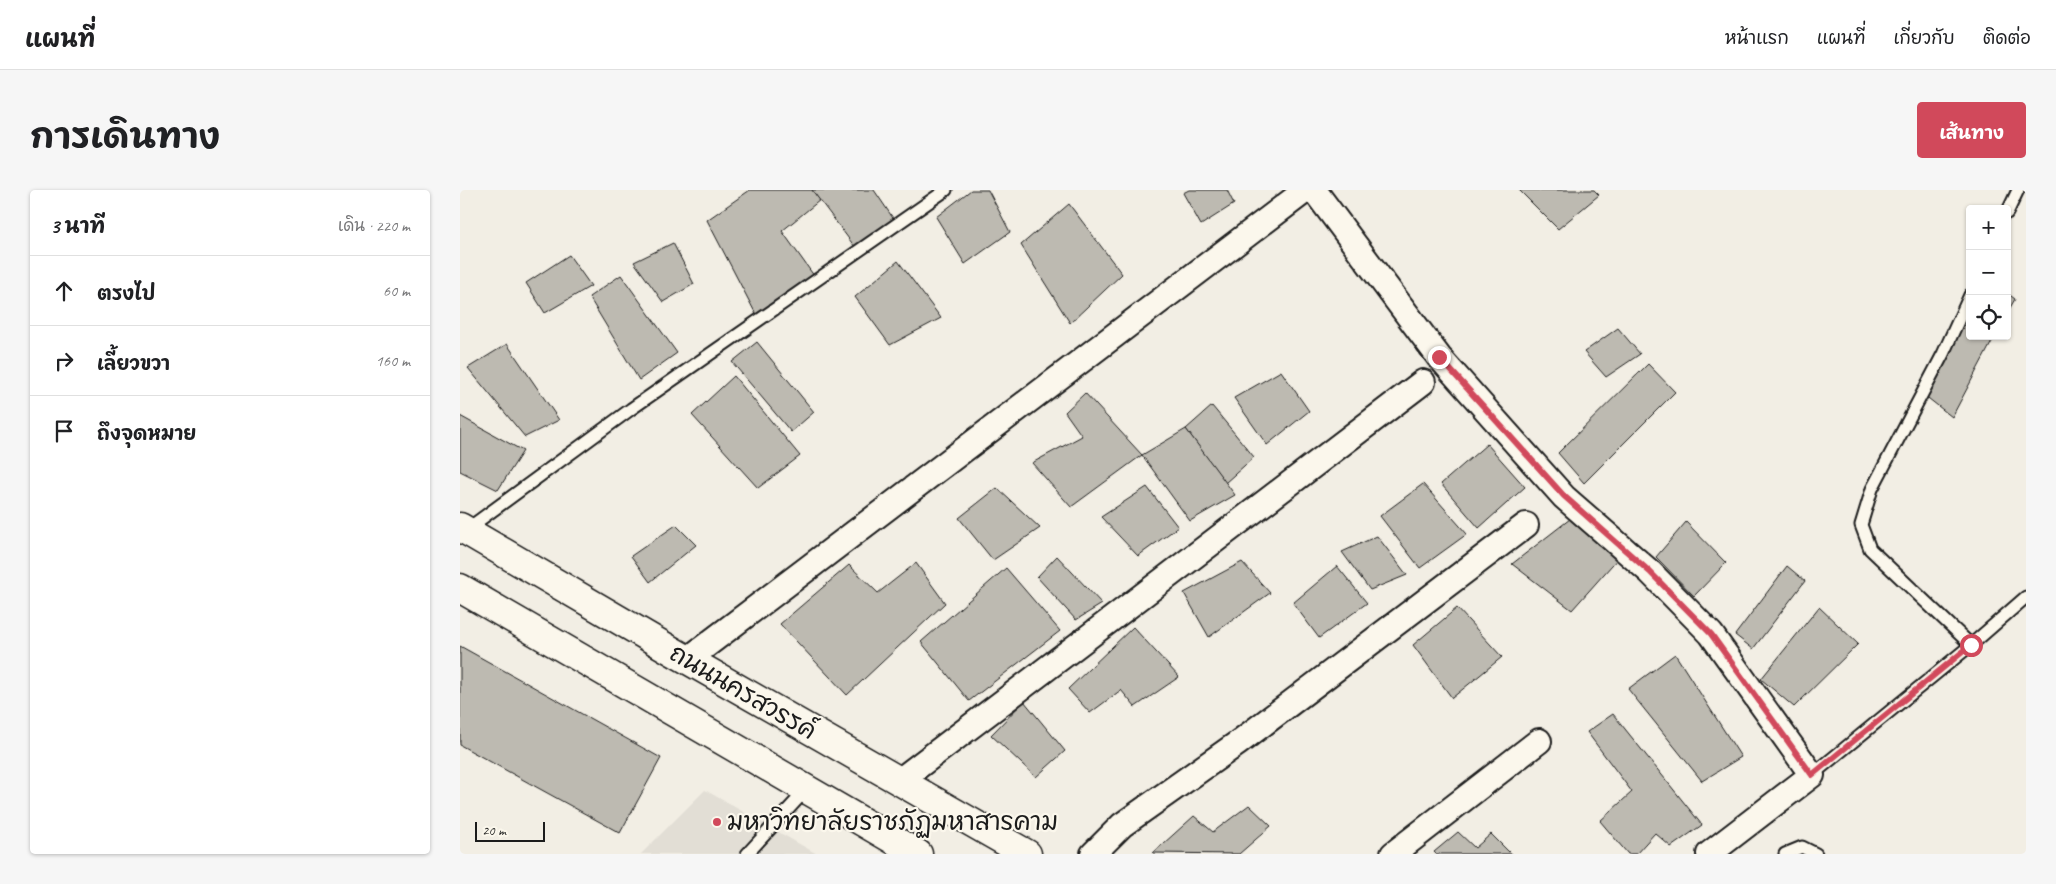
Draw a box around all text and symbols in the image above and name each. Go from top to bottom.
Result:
text: แผนที่ [25,24,95,54]
text: หน้าแรก [1725,27,1789,49]
text: แผนที่ [1817,27,1865,49]
text: เกี่ยวกับ [1893,27,1955,49]
text: ติดต่อ [1983,27,2031,49]
button: เส้นทาง [1917,102,2026,158]
text: การเดินทาง [30,114,220,159]
map controls [1966,205,2011,340]
button: + [1966,205,2011,250]
text: 3 นาที [50,213,105,239]
text: เดิน · 220 m [338,216,410,236]
button: − [1966,250,2011,295]
icon: ahead [50,277,78,305]
text: 60 m [383,281,410,301]
text: ตรงไป [97,282,155,306]
button: locate [1966,295,2011,340]
route end [1428,346,1451,369]
icon: right [50,347,78,375]
text: 160 m [376,351,410,371]
text: เลี้ยวขวา [97,352,170,376]
icon: arrive [50,417,78,445]
text: ถึงจุดหมาย [97,422,196,446]
route start [1960,634,1983,657]
street label: ถนนนครสวรรค์ [664,636,823,747]
place label: มหาวิทยาลัยราชภัฏมหาสารคาม [727,806,1058,838]
marker: มหาวิทยาลัยราชภัฏมหาสารคาม [711,816,723,828]
scale bar [475,819,545,842]
text: 20 m [482,822,506,839]

